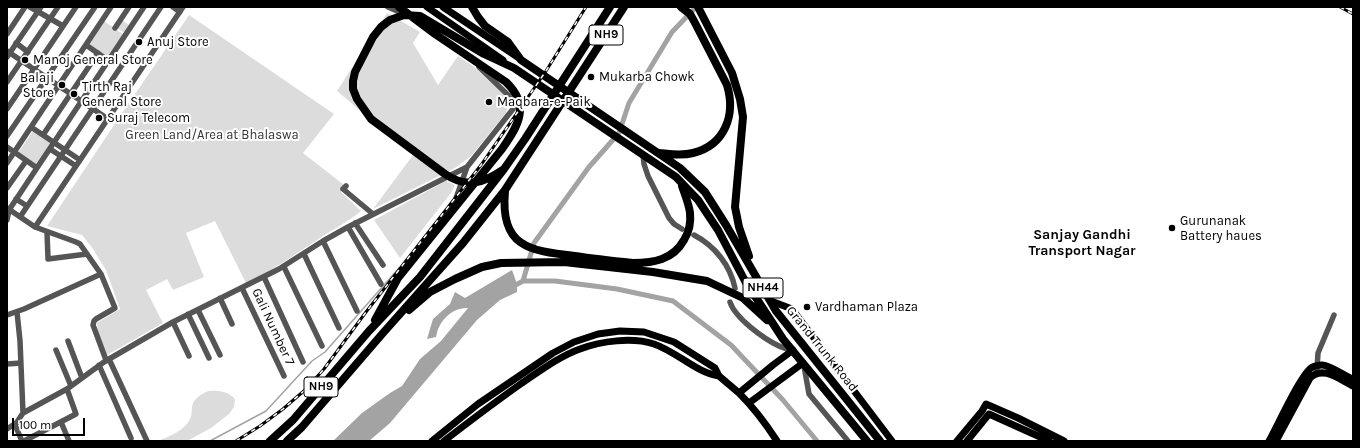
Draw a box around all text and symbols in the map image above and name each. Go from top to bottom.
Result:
road number: NH9 [589,25,623,45]
place label: Anuj Store [147,34,209,50]
marker: Anuj Store [134,37,144,47]
place label: Manoj General Store [33,52,153,68]
marker: Manoj General Store [20,55,30,65]
place label: Mukarba Chowk [599,69,695,85]
place label: Balaji Store [20,70,54,101]
marker: Mukarba Chowk [586,72,596,82]
place label: Tirth Raj General Store [82,79,161,110]
marker: Balaji Store [57,80,67,90]
marker: Tirth Raj General Store [69,89,79,99]
place label: Maqbara-e-Paik [497,94,591,110]
marker: Maqbara-e-Paik [484,97,494,107]
place label: Suraj Telecom [107,110,190,126]
marker: Suraj Telecom [94,113,104,123]
park label: Green Land/Area at Bhalaswa [125,127,299,143]
place label: Gurunanak Battery haues [1180,213,1262,244]
marker: Gurunanak Battery haues [1167,223,1177,233]
district label: Sanjay Gandhi Transport Nagar [1028,227,1136,260]
road number: NH44 [743,278,783,298]
street label: Gali Number 7 [248,286,298,368]
place label: Vardhaman Plaza [815,299,918,315]
marker: Vardhaman Plaza [802,302,812,312]
street label: Grand Trunk Road [783,303,861,395]
road number: NH9 [304,377,338,397]
scale bar [14,410,87,436]
text: 100 m [19,418,51,432]

